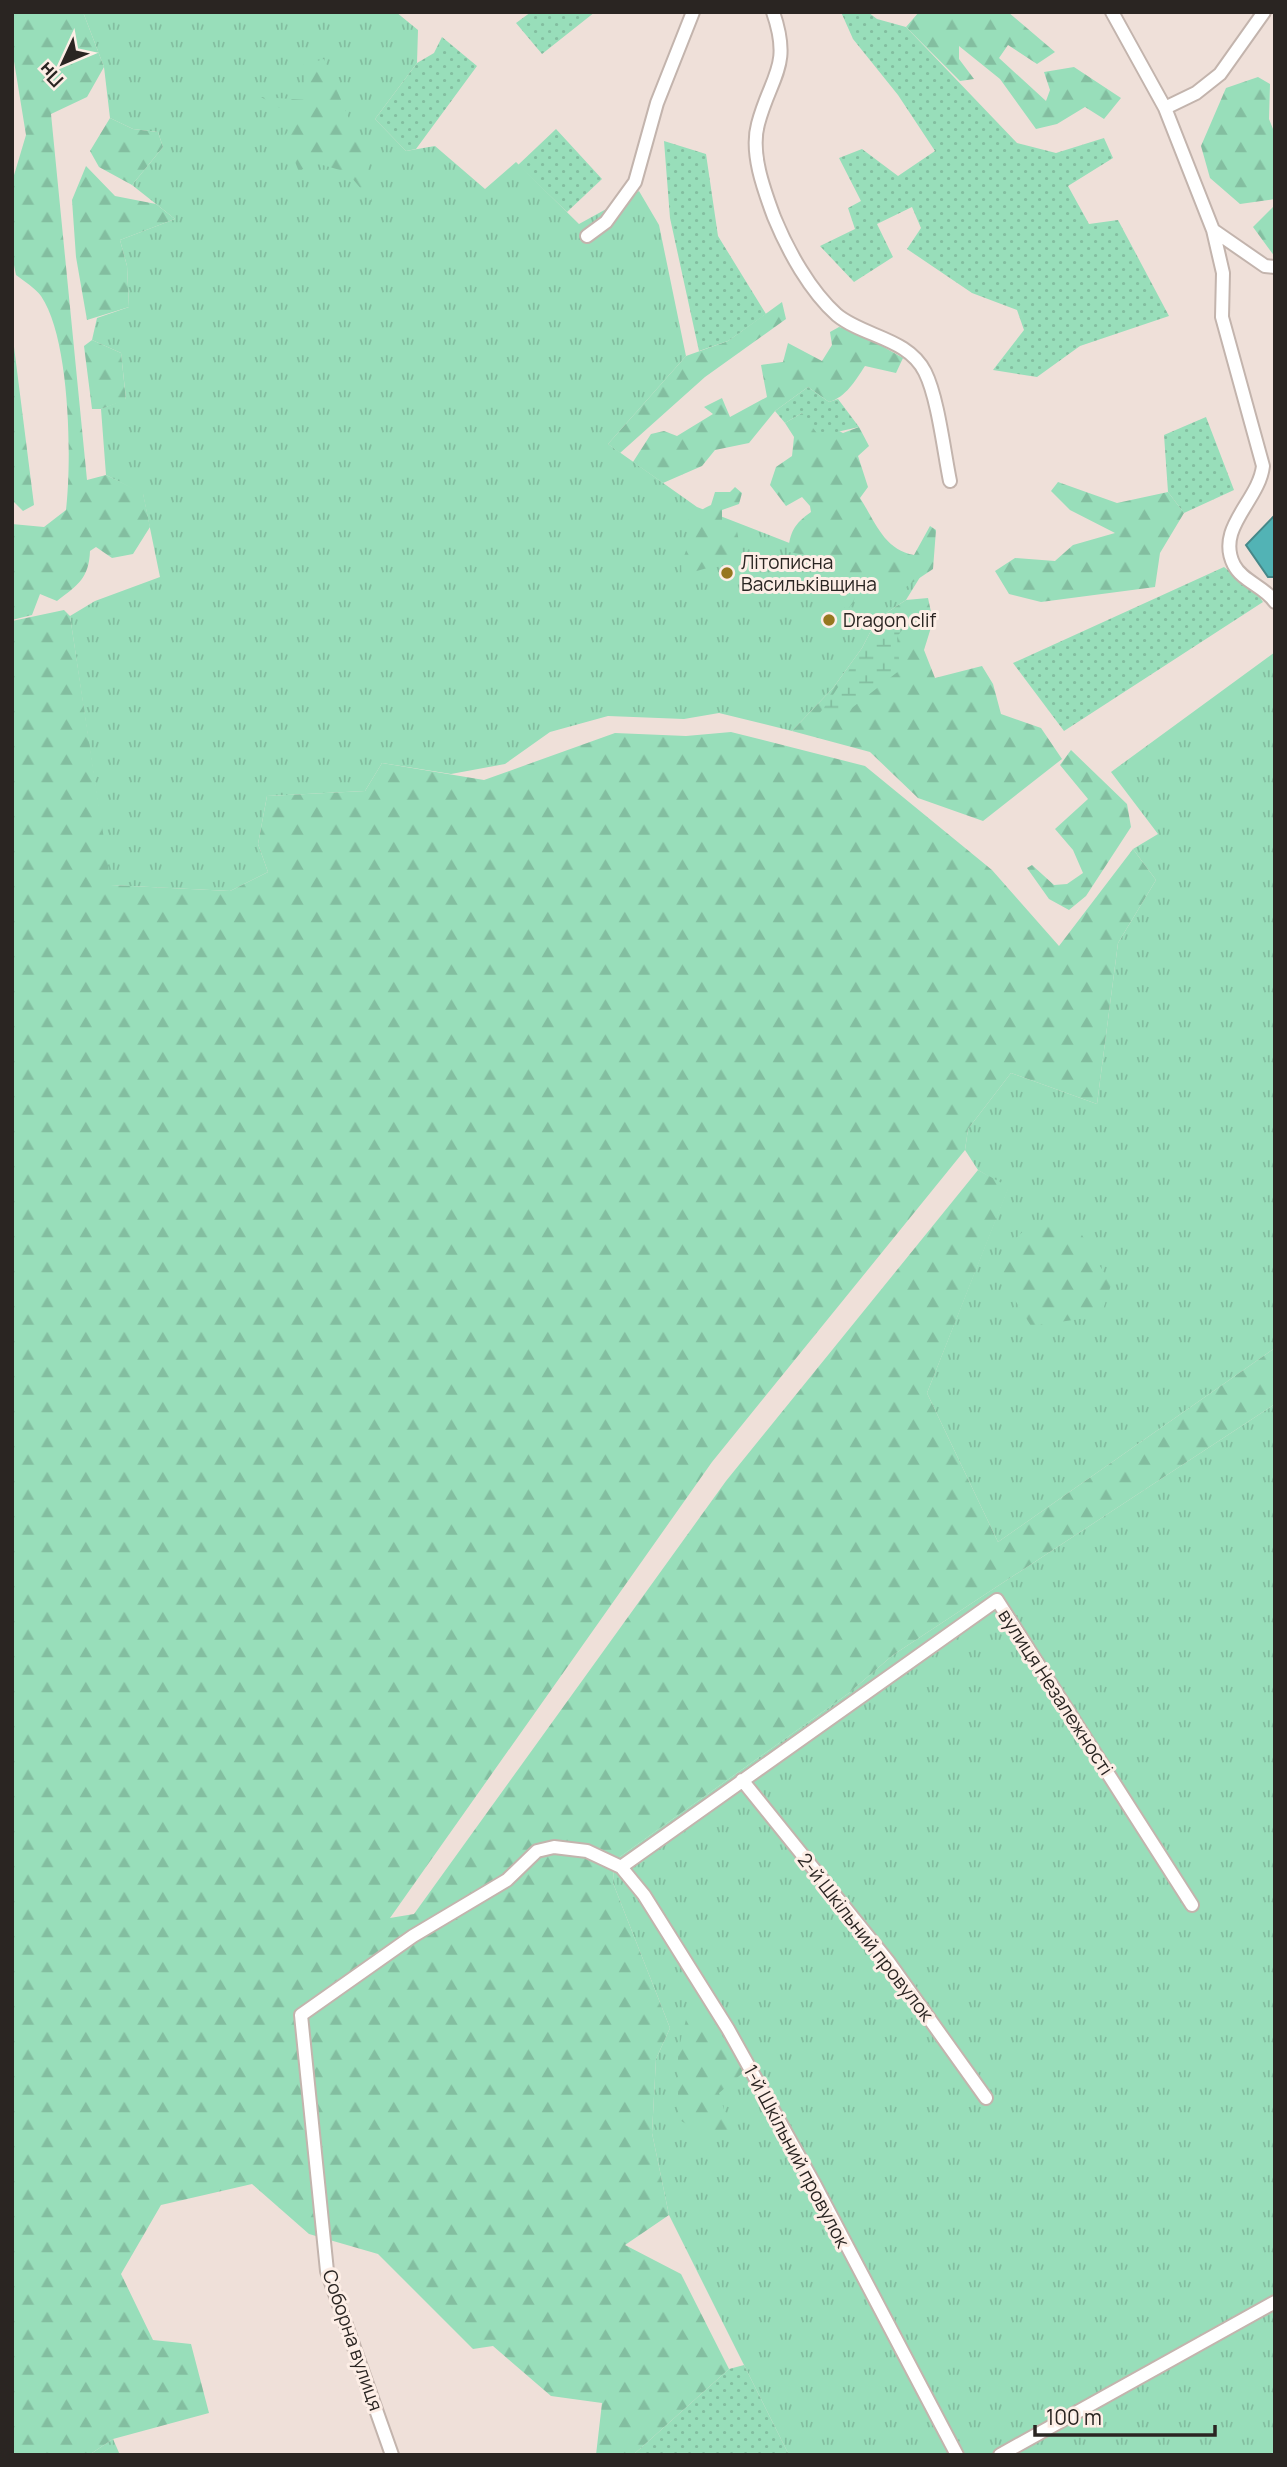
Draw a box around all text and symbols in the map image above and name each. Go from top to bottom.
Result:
north arrow [28,28,98,98]
text: Пн [33,57,69,93]
place label: Літописна Васильківщина [741,549,877,597]
marker: Літописна Васильківщина [719,565,735,581]
place label: Dragon clif [843,607,936,633]
marker: Dragon clif [821,612,837,628]
street label: вулиця Незалежності [992,1604,1120,1780]
street label: 2-й Шкільний провулок [792,1848,940,2027]
street label: 1-й Шкільний провулок [738,2060,856,2252]
street label: Соборна вулиця [317,2266,389,2414]
scale bar [1035,2394,1215,2438]
text: 100 m [1046,2403,1102,2431]

